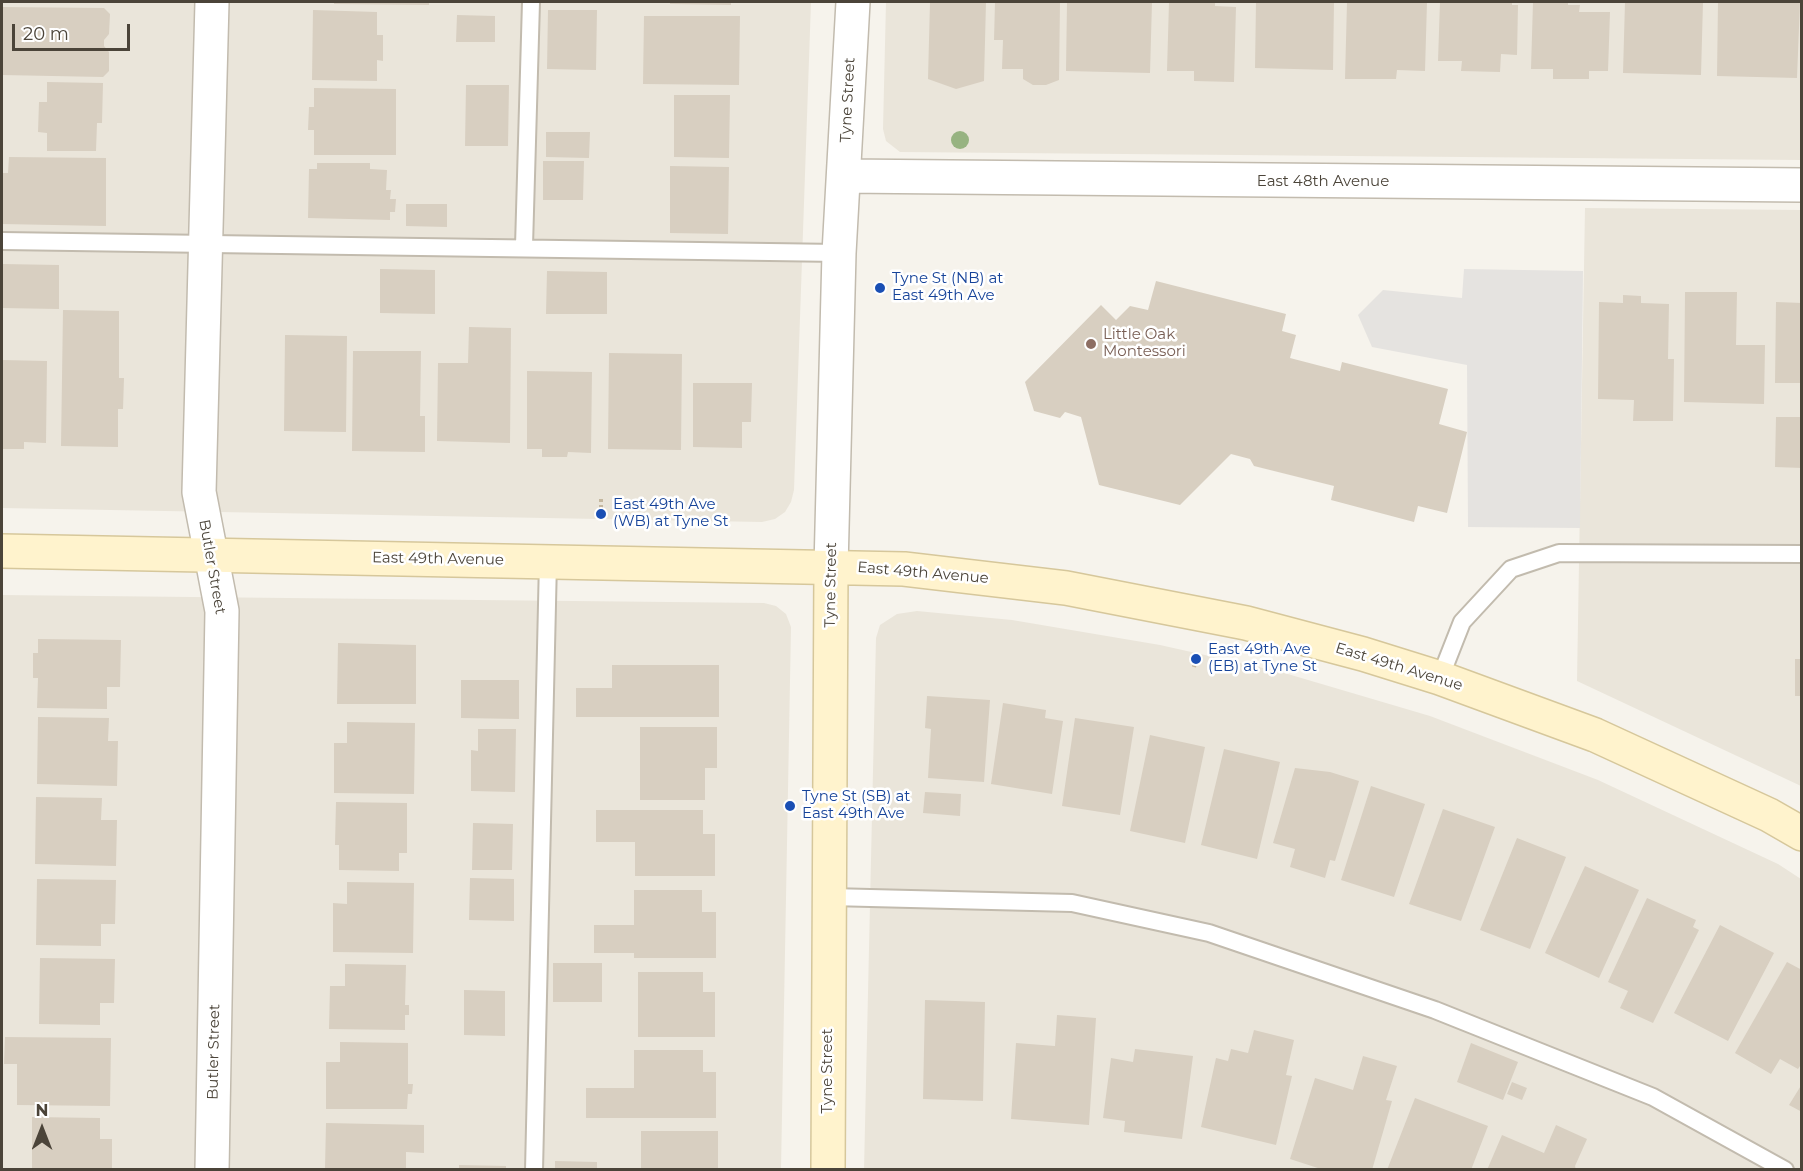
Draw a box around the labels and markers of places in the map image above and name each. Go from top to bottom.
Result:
place label: Tyne St (NB) at East 49th Ave [892,270,1003,305]
marker: Tyne St (NB) at East 49th Ave [873,281,887,295]
place label: Little Oak Montessori [1103,326,1186,361]
marker: Little Oak Montessori [1084,337,1098,351]
place label: East 49th Ave (WB) at Tyne St [613,496,729,531]
marker: East 49th Ave (WB) at Tyne St [594,507,608,521]
place label: East 49th Ave (EB) at Tyne St [1208,641,1317,676]
marker: East 49th Ave (EB) at Tyne St [1189,652,1203,666]
place label: Tyne St (SB) at East 49th Ave [802,788,910,823]
marker: Tyne St (SB) at East 49th Ave [783,799,797,813]

